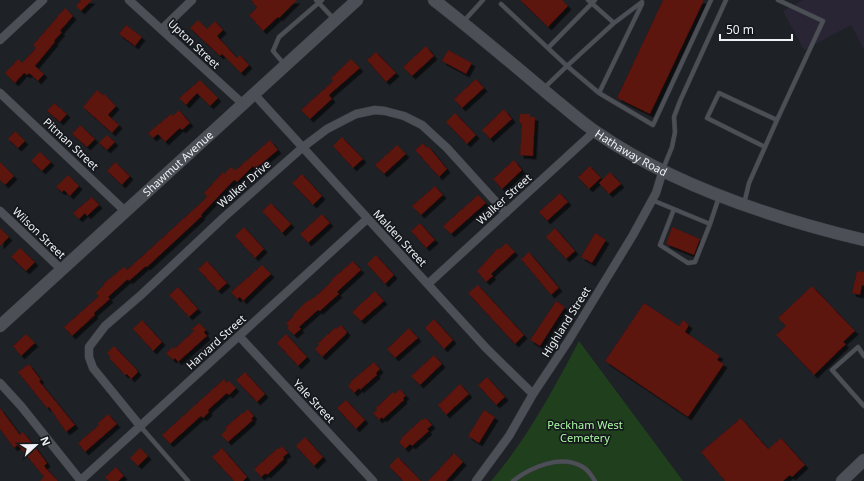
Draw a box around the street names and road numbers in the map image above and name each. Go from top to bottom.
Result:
street label: Upton Street [165,16,224,72]
street label: Pitman Street [41,114,102,173]
street label: Hathaway Road [592,126,670,179]
street label: Shawmut Avenue [139,127,216,199]
street label: Walker Drive [214,156,273,211]
street label: Walker Street [473,170,534,227]
street label: Wilson Street [10,204,69,262]
street label: Malden Street [370,206,431,269]
street label: Highland Street [538,284,593,360]
street label: Harvard Street [183,311,249,372]
street label: Yale Street [290,376,338,426]

